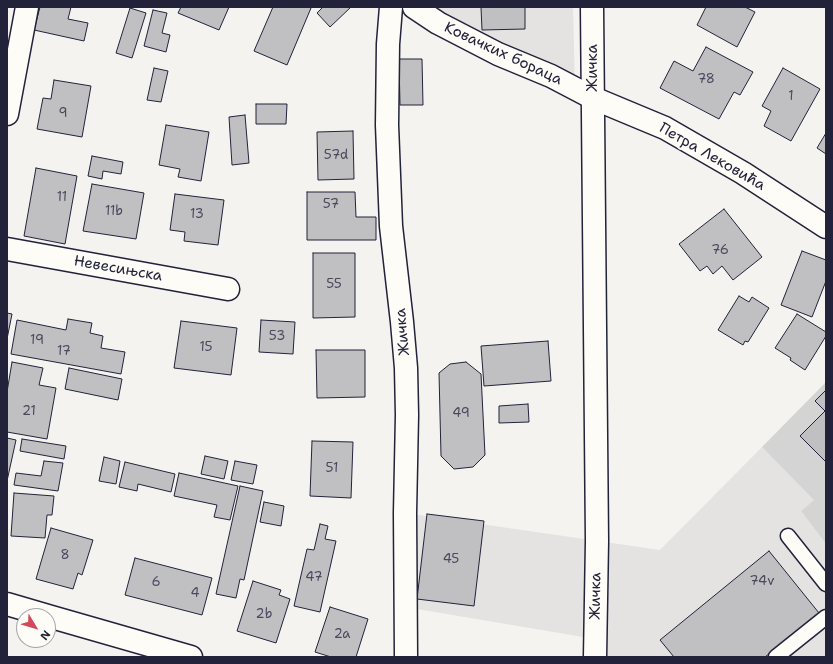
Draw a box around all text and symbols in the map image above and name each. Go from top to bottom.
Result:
street label: Ковачких бораца [441,19,565,89]
street label: Жичка [584,44,602,92]
house number: 78 [697,72,715,88]
house number: 1 [788,89,794,105]
house number: 9 [58,106,68,122]
street label: Петра Лековића [656,119,768,195]
house number: 57d [324,148,348,164]
house number: 11 [57,190,67,206]
house number: 57 [323,197,339,213]
house number: 11b [105,204,123,220]
house number: 13 [190,207,204,223]
house number: 76 [711,243,729,259]
street label: Невесињска [72,252,164,286]
house number: 55 [326,277,342,293]
street label: Жичка [392,308,414,356]
house number: 53 [269,329,285,345]
house number: 19 [30,333,44,349]
house number: 15 [199,340,213,356]
house number: 17 [57,344,71,360]
house number: 21 [22,404,36,420]
house number: 49 [452,406,470,422]
house number: 51 [326,461,338,477]
house number: 8 [60,548,70,564]
house number: 45 [443,552,459,568]
house number: 47 [305,570,323,586]
street label: Жичка [587,572,605,620]
house number: 74v [750,574,774,590]
house number: 6 [151,575,161,591]
house number: 4 [190,586,200,602]
house number: 2b [256,607,272,623]
north arrow [16,608,56,648]
text: N [36,627,54,643]
house number: 2a [334,627,350,643]

